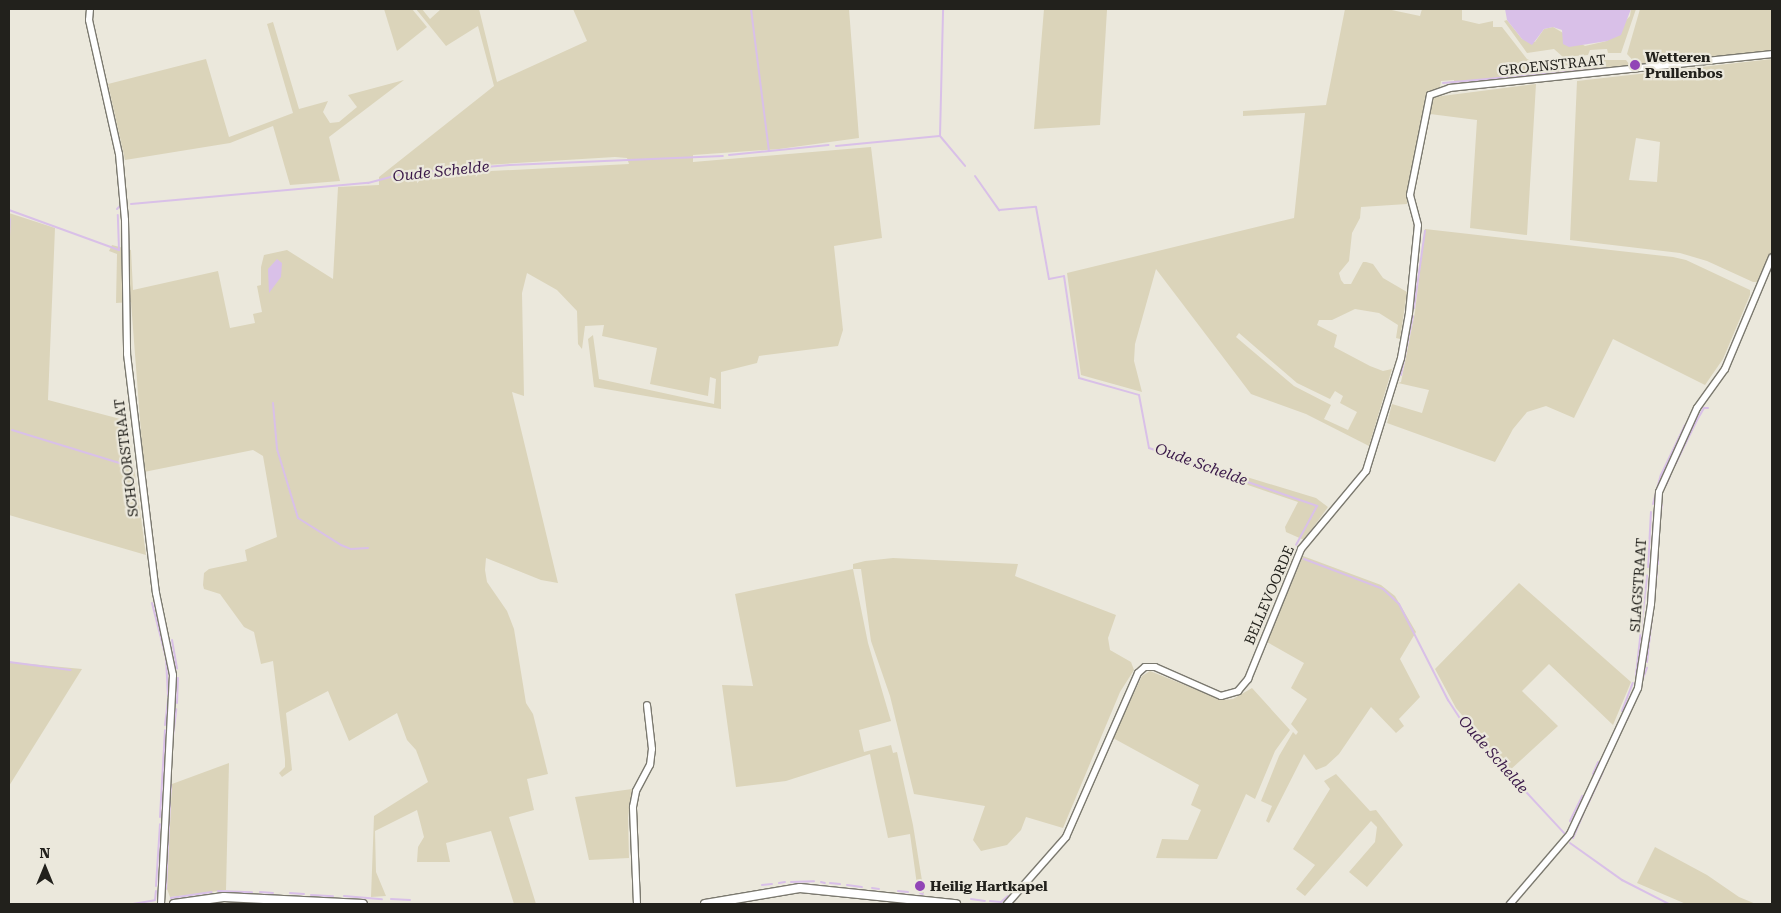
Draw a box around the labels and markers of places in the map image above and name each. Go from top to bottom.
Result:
place label: Wetteren Prullenbos [1645,49,1723,82]
marker: Wetteren Prullenbos [1629,59,1641,71]
place label: Heilig Hartkapel [930,878,1048,894]
marker: Heilig Hartkapel [914,880,926,892]

